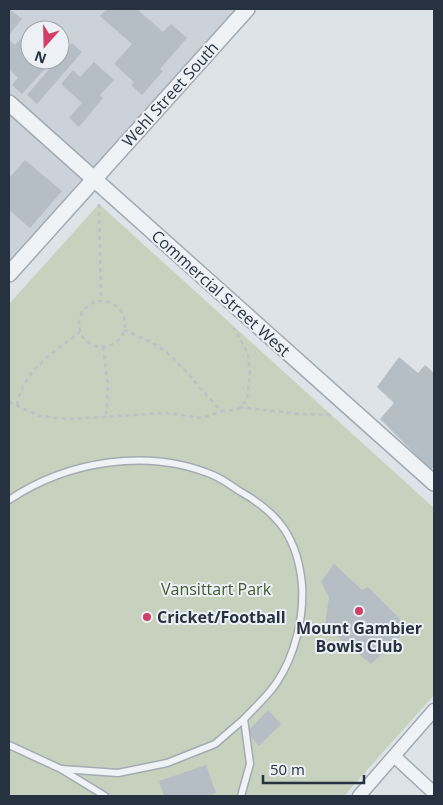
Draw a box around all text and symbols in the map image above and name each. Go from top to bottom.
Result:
north arrow [20,20,70,70]
street label: Wehl Street South [117,37,223,151]
text: N [32,47,49,69]
street label: Commercial Street West [147,225,295,361]
park label: Vansittart Park [161,578,272,600]
marker: Mount Gambier Bowls Club [353,605,365,617]
place label: Cricket/Football [157,606,286,628]
marker: Cricket/Football [141,611,153,623]
place label: Mount Gambier Bowls Club [296,617,422,657]
scale bar [263,752,364,784]
text: 50 m [270,759,305,779]

